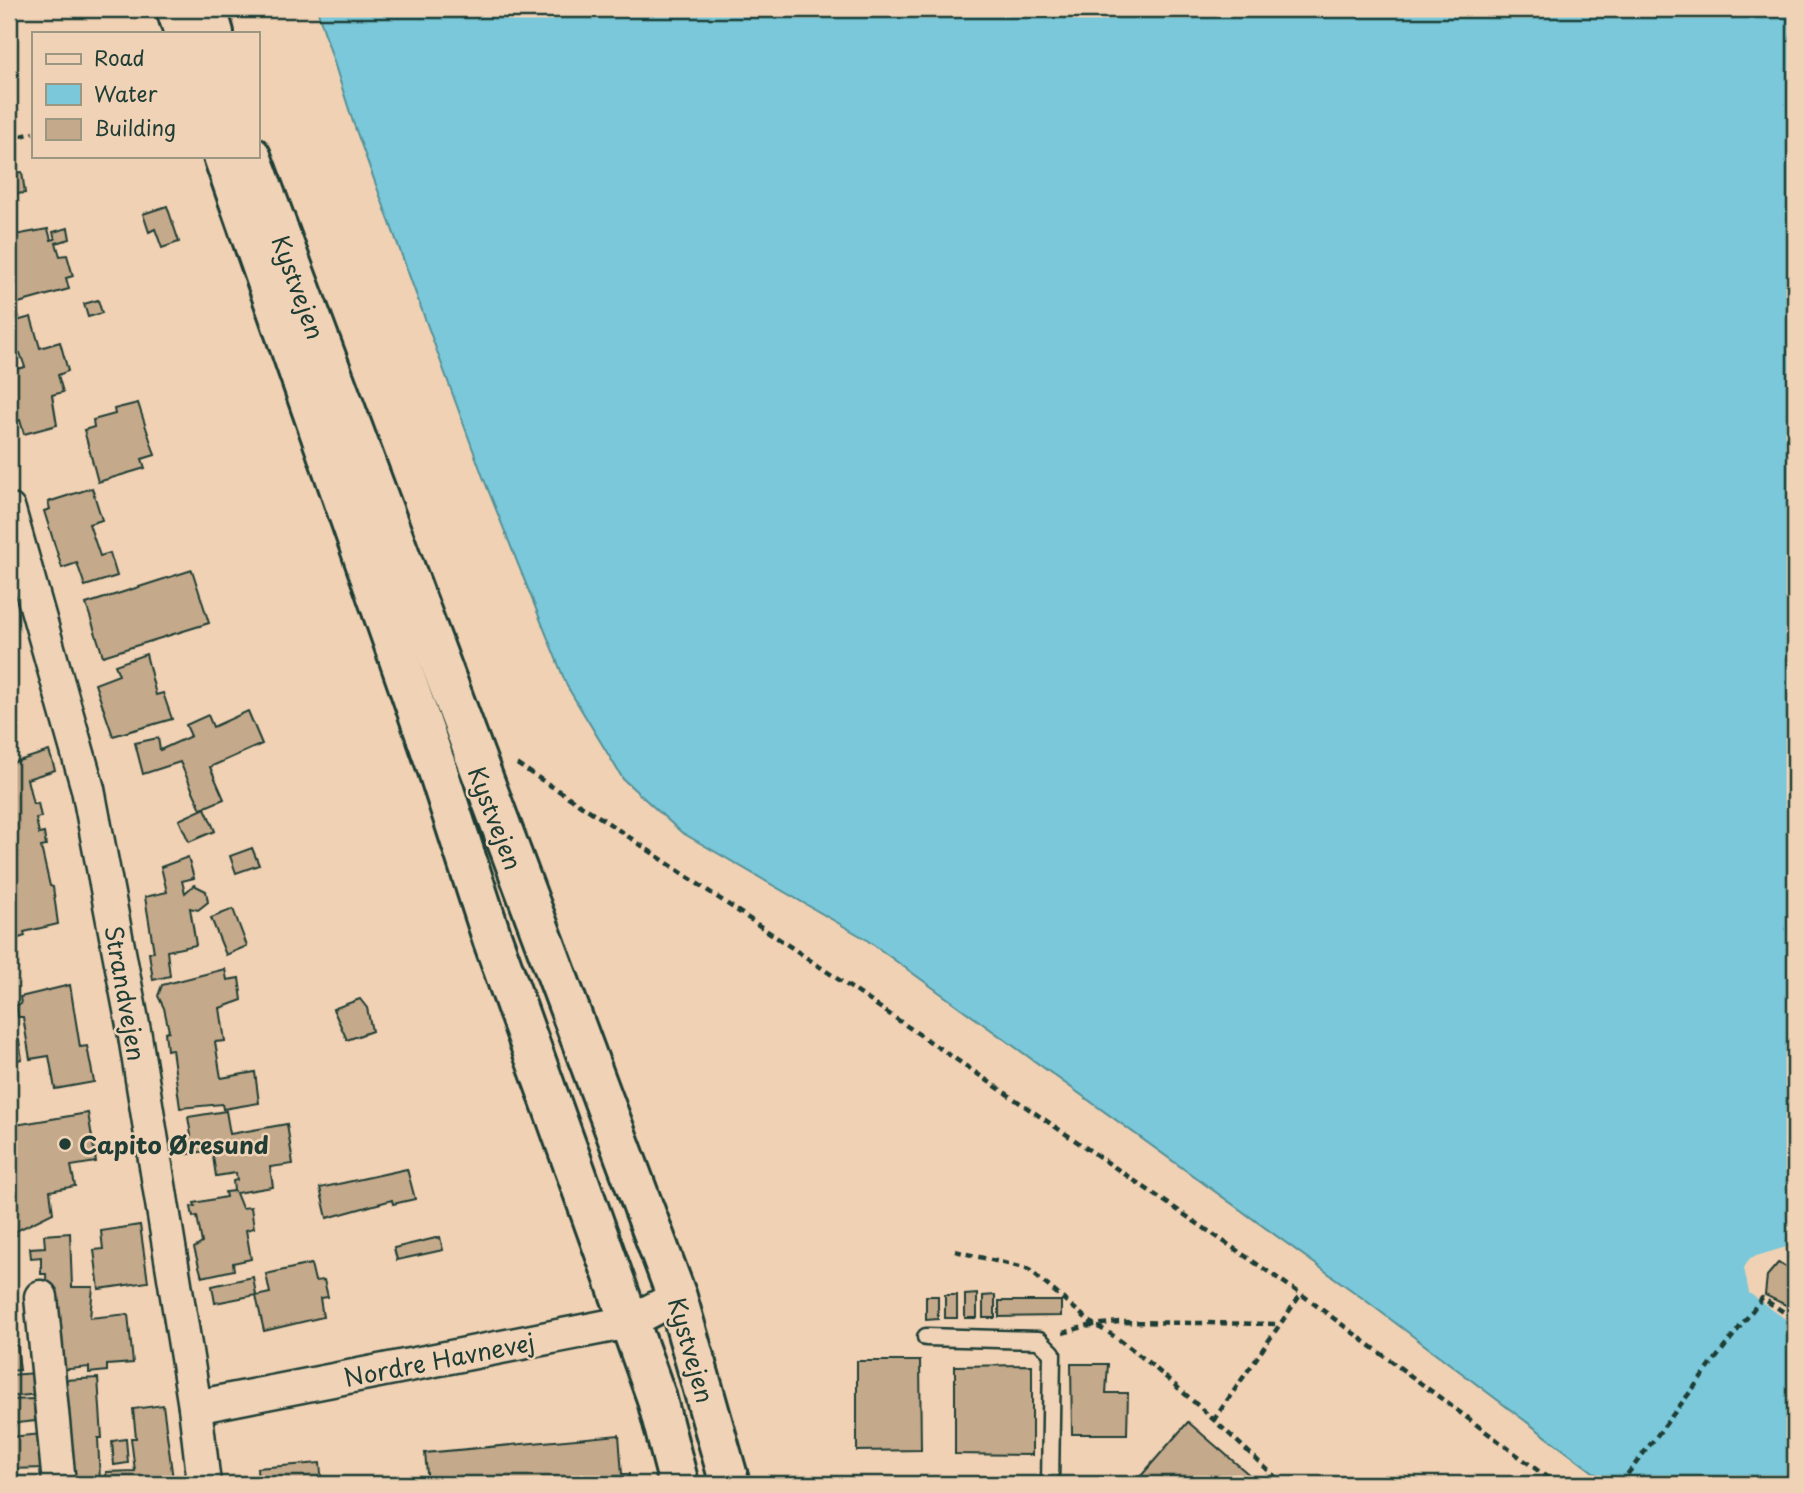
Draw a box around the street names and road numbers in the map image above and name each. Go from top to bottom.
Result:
street label: Kystvejen [264,230,334,344]
street label: Kystvejen [460,761,532,875]
street label: Strandvejen [96,922,156,1064]
street label: Kystvejen [660,1293,724,1407]
street label: Nordre Havnevej [340,1323,538,1395]

